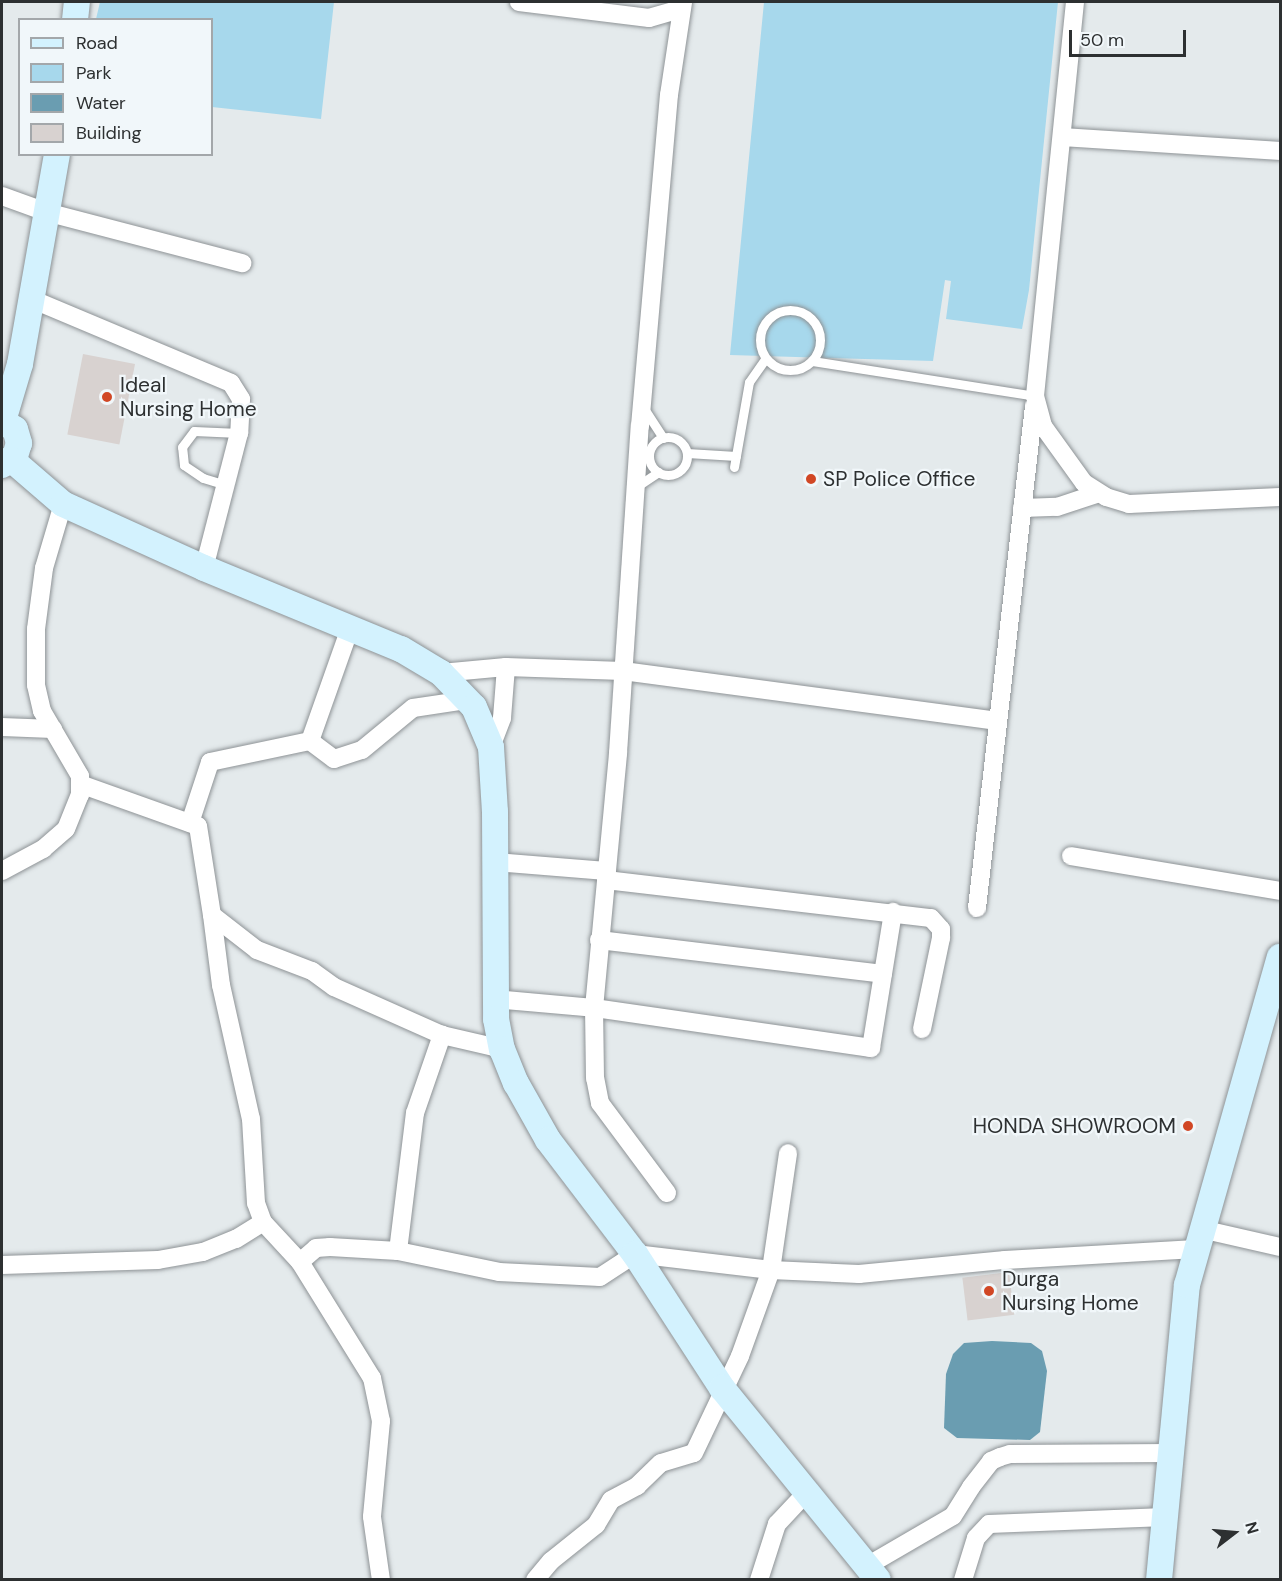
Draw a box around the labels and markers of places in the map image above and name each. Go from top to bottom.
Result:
place label: Ideal Nursing Home [120,372,257,422]
marker: Ideal Nursing Home [98,388,116,406]
place label: SP Police Office [823,466,975,492]
marker: SP Police Office [804,472,818,486]
place label: HONDA SHOWROOM [973,1113,1176,1139]
marker: HONDA SHOWROOM [1181,1119,1195,1133]
place label: Durga Nursing Home [1002,1266,1139,1316]
marker: Durga Nursing Home [980,1282,998,1300]

